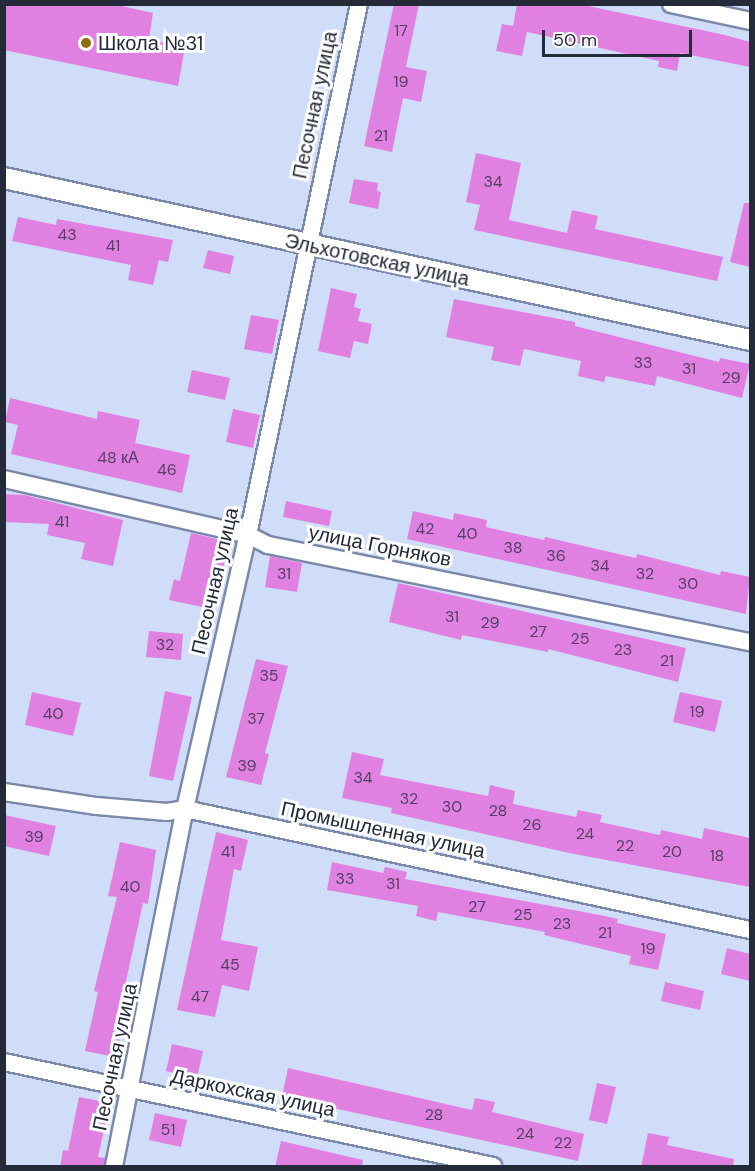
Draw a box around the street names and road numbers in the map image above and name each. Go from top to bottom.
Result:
street label: Песочная улица [288,29,342,181]
street label: Эльхотовская улица [282,229,472,291]
street label: Песочная улица [186,505,244,657]
street label: улица Горняков [307,520,453,572]
street label: Промышленная улица [279,797,487,863]
street label: Песочная улица [88,981,142,1133]
street label: Даркохская улица [169,1064,337,1122]

